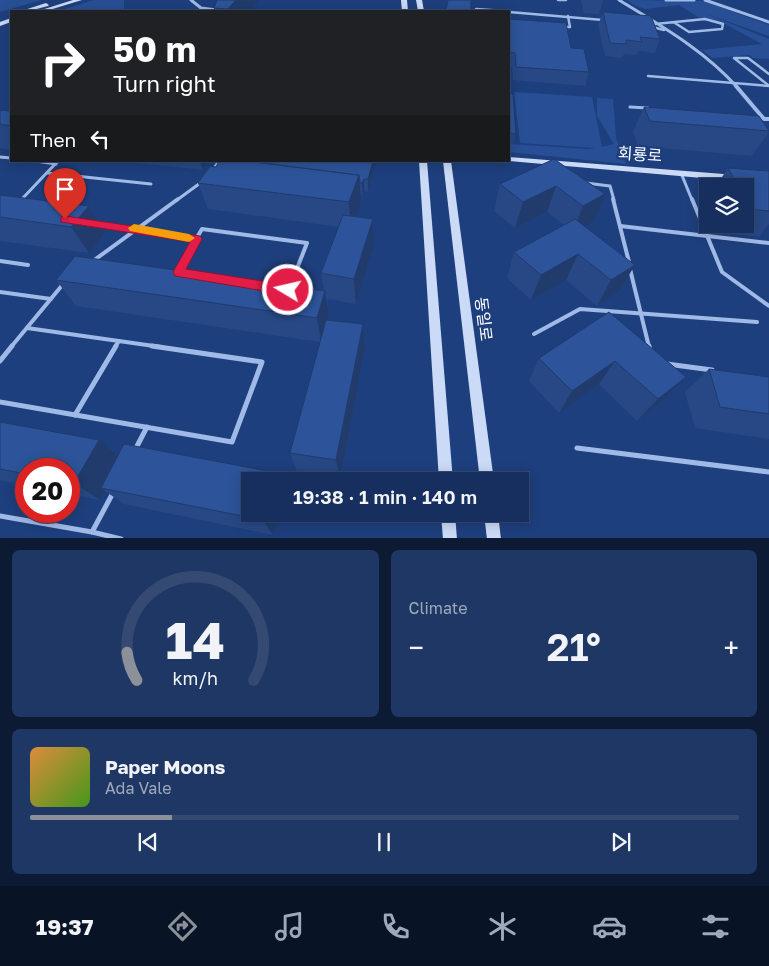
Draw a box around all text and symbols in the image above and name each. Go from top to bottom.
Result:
text: 50 m [113,28,196,70]
icon: right [30,30,95,95]
text: Turn right [113,70,216,97]
icon: left [86,125,114,153]
text: Then [30,128,76,151]
street label: 회룡로 [617,142,663,166]
pin [44,168,86,219]
icon: arrive [51,175,79,203]
map controls [699,178,754,233]
button: layers [699,178,754,233]
position arrow [261,263,313,315]
street label: 동일로 [471,296,497,342]
speed limit sign: 20 [15,458,80,523]
text: 19:38 · 1 min · 140 m [293,485,477,508]
text: Climate [409,598,468,618]
text: 14 [166,608,225,670]
text: 21° [547,624,601,669]
text: − [409,631,424,664]
text: + [724,631,739,664]
text: km/h [173,667,218,689]
text: Paper Moons [105,755,225,778]
text: Ada Vale [105,778,171,798]
icon: previous [134,828,162,856]
icon: pause [370,828,398,856]
icon: next [607,828,635,856]
icon: directions [165,909,200,944]
icon: music [272,909,307,944]
icon: phone [378,909,413,944]
icon: climate [485,909,520,944]
icon: car [592,909,627,944]
icon: filters [698,909,733,944]
text: 19:37 [36,913,94,940]

